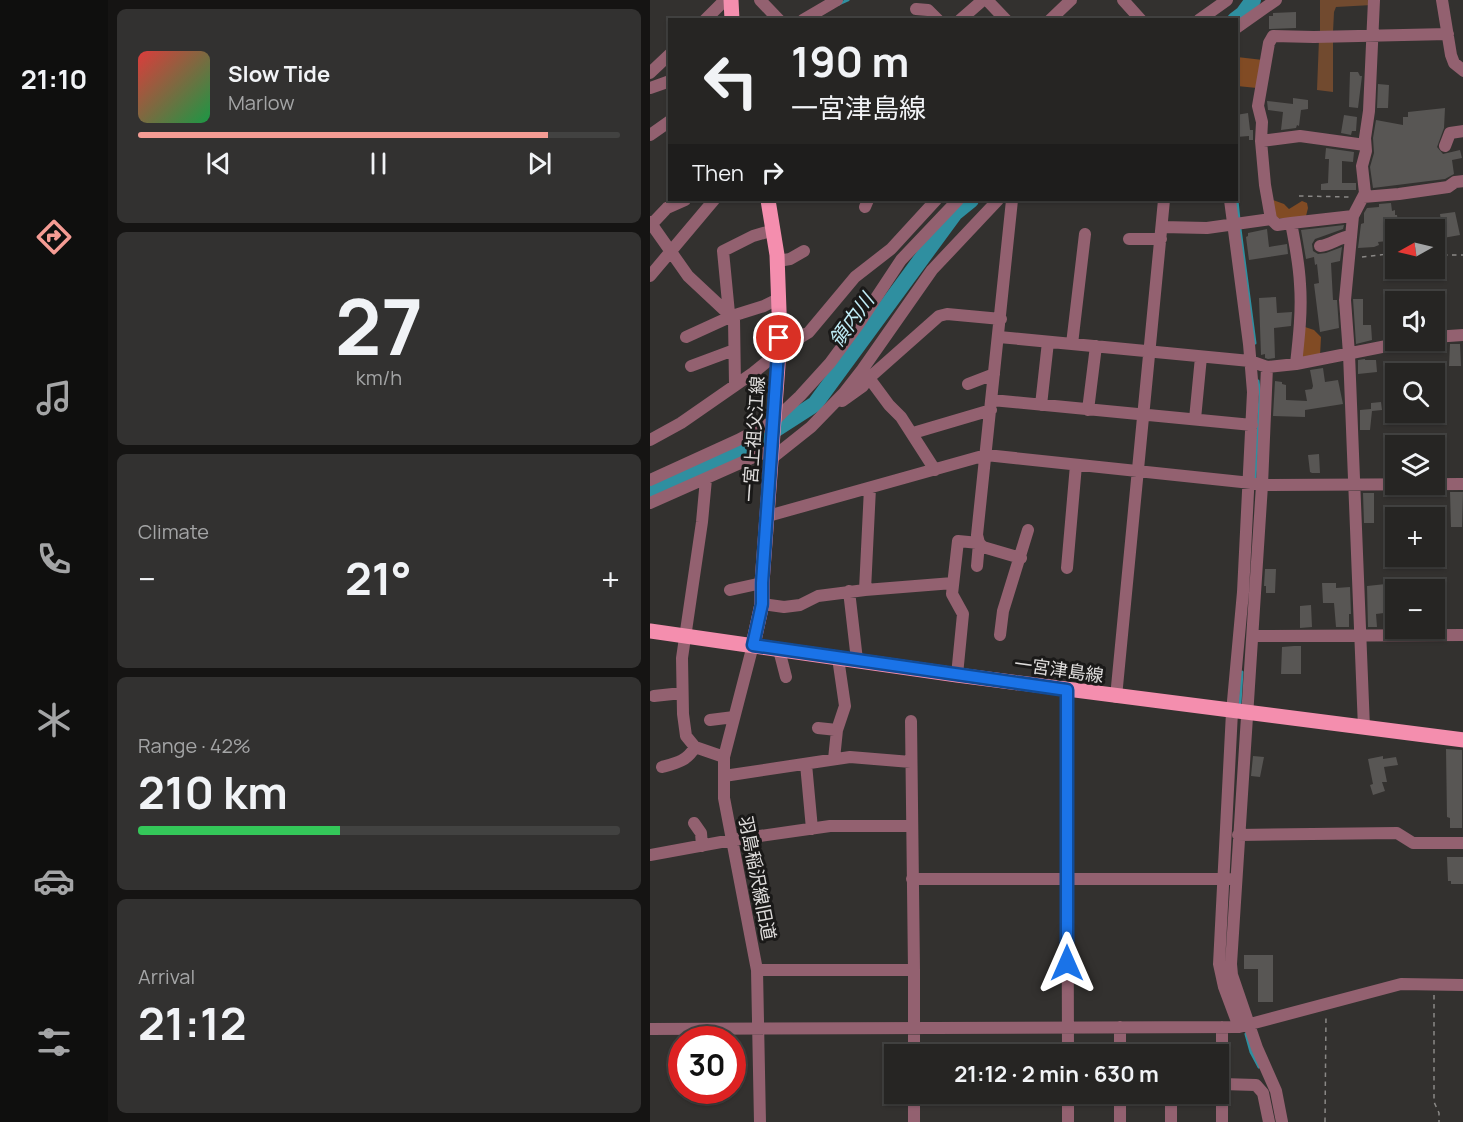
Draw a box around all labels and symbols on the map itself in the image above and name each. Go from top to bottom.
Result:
north arrow [1385,219,1445,279]
water label: 領内川 [822,286,881,352]
pin [753,312,804,363]
street label: 一宮上祖父江線 [737,375,769,503]
street label: 一宮津島線 [1013,651,1105,687]
street label: 羽島稲沢線旧道 [734,814,782,942]
position arrow [1035,931,1099,995]
speed limit sign: 30 [668,1026,746,1104]

